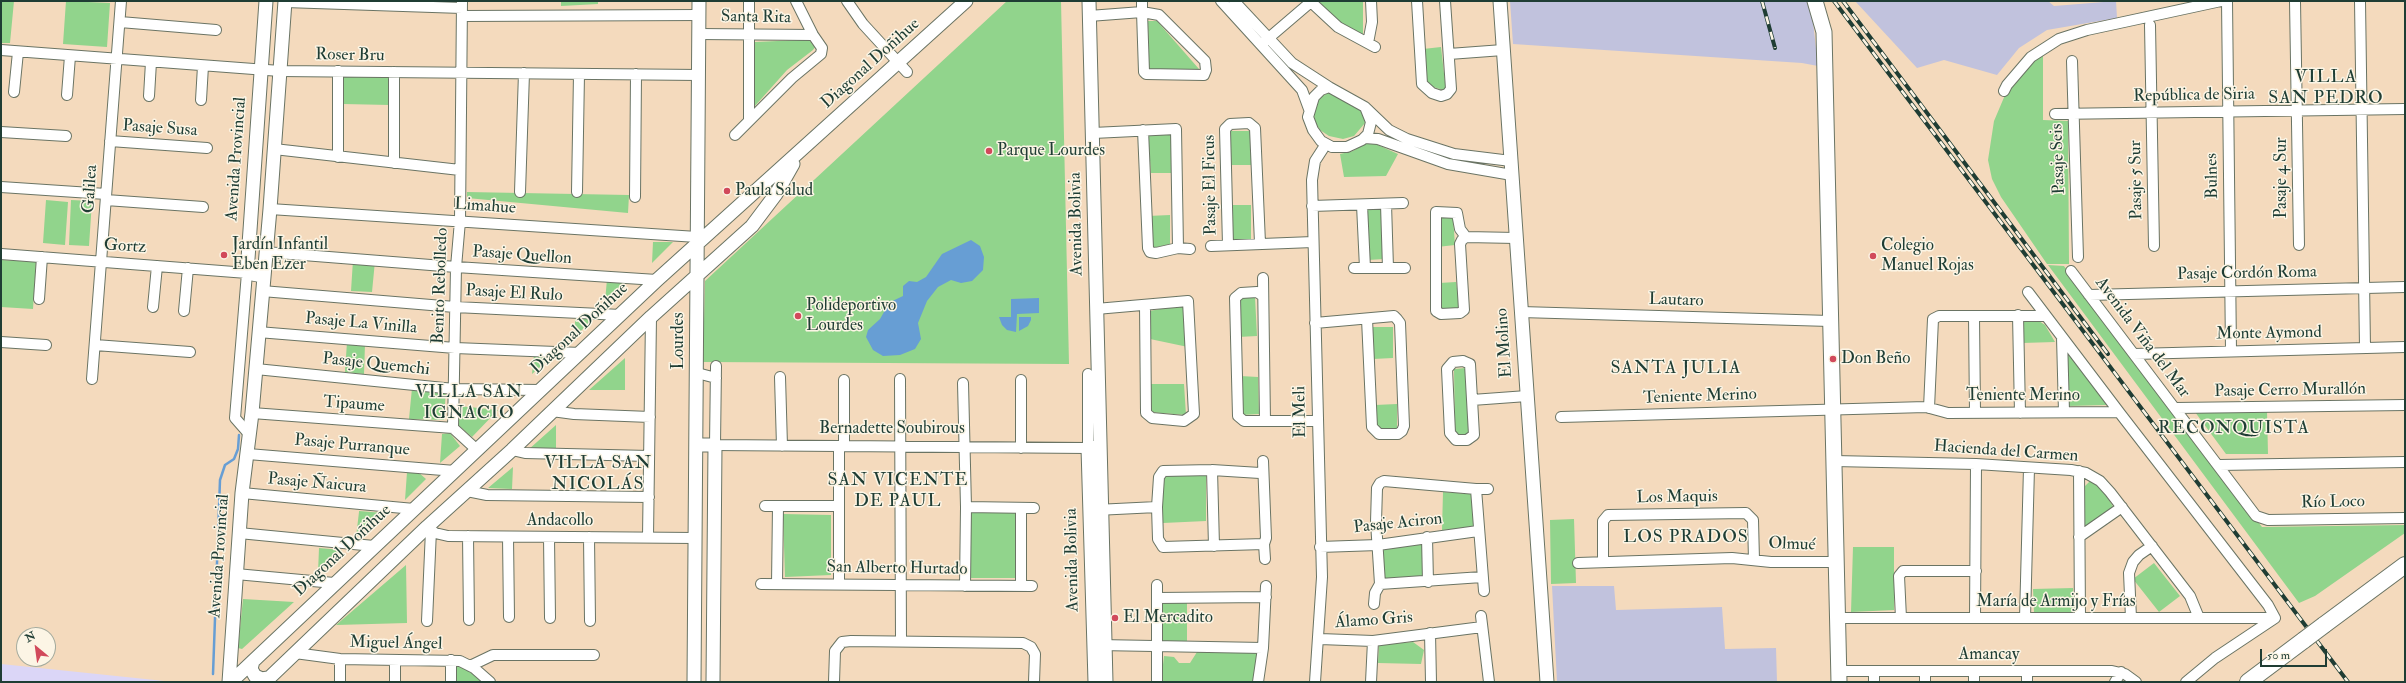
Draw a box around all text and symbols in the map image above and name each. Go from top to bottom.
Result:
street label: Santa Rita [721,7,791,29]
street label: Diagonal Doñihue [817,14,925,114]
street label: Roser Bru [315,45,385,67]
district label: VILLA SAN PEDRO [2268,67,2384,110]
street label: República de Siria [2133,85,2255,107]
street label: Avenida Provincial [222,96,252,222]
street label: Pasaje Susa [122,116,198,142]
street label: Pasaje Seis [2048,123,2070,195]
street label: Pasaje El Ficus [1200,135,1222,235]
street label: Pasaje 4 Sur [2272,137,2292,219]
street label: Pasaje 5 Sur [2126,140,2148,220]
place label: Parque Lourdes [997,141,1105,161]
marker: Parque Lourdes [984,146,994,156]
street label: Bulnes [2202,153,2224,199]
street label: Galilea [79,164,103,214]
street label: Avenida Bolivia [1066,172,1088,276]
place label: Paula Salud [735,181,813,201]
marker: Paula Salud [722,186,732,196]
street label: Limahue [454,195,516,219]
street label: Benito Rebolledo [429,227,453,345]
street label: Gortz [103,235,147,259]
place label: Jardín Infantil Eben Ezer [232,235,328,275]
place label: Colegio Manuel Rojas [1881,236,1974,276]
street label: Pasaje Quellon [472,242,572,270]
marker: Jardín Infantil Eben Ezer [219,250,229,260]
marker: Colegio Manuel Rojas [1868,251,1878,261]
street label: Pasaje Cordón Roma [2177,263,2317,285]
street label: Avenida Viña del Mar [2090,274,2194,402]
street label: Diagonal Doñihue [527,279,633,379]
street label: Pasaje El Rulo [465,281,563,307]
street label: Lautaro [1648,290,1704,312]
place label: Polideportivo Lourdes [806,296,896,336]
street label: El Molino [1492,307,1518,379]
street label: Pasaje La Vinilla [304,309,418,339]
marker: Polideportivo Lourdes [793,311,803,321]
street label: Lourdes [669,313,689,369]
street label: Monte Aymond [2216,323,2322,345]
street label: Pasaje Quemchi [321,349,431,381]
place label: Don Beño [1841,349,1911,369]
marker: Don Beño [1828,354,1838,364]
district label: SANTA JULIA [1611,358,1741,380]
street label: Pasaje Cerro Murallón [2214,379,2366,403]
district label: VILLA SAN IGNACIO [415,382,523,424]
street label: Teniente Merino [1643,385,1757,409]
street label: El Meli [1290,386,1312,438]
street label: Teniente Merino [1966,386,2080,406]
street label: Tipaume [323,393,385,417]
district label: RECONQUISTA [2158,418,2310,440]
street label: Bernadette Soubirous [819,419,965,439]
street label: Pasaje Purranque [293,431,411,461]
street label: Hacienda del Carmen [1933,437,2079,467]
district label: VILLA SAN NICOLÁS [544,453,652,496]
street label: Pasaje Ñaicura [267,470,367,498]
district label: SAN VICENTE DE PAUL [828,470,968,512]
street label: Los Maquis [1636,487,1718,509]
street label: Río Loco [2301,492,2365,514]
street label: Avenida Provincial [205,493,235,619]
street label: Diagonal Doñihue [290,501,396,601]
street label: Avenida Bolivia [1062,508,1084,612]
street label: Pasaje Aciron [1352,509,1444,539]
street label: Andacollo [527,511,593,531]
district label: LOS PRADOS [1623,527,1749,549]
street label: Olmué [1768,534,1816,556]
street label: San Alberto Hurtado [826,558,968,580]
street label: María de Armijo y Frías [1976,592,2136,612]
place label: El Mercadito [1123,608,1213,628]
street label: Álamo Gris [1334,608,1414,634]
marker: El Mercadito [1110,613,1120,623]
north arrow [16,627,56,667]
text: N [23,629,38,645]
street label: Miguel Ángel [349,633,443,655]
scale bar [2262,641,2329,667]
street label: Amancay [1959,645,2019,665]
text: 50 m [2267,648,2290,663]

